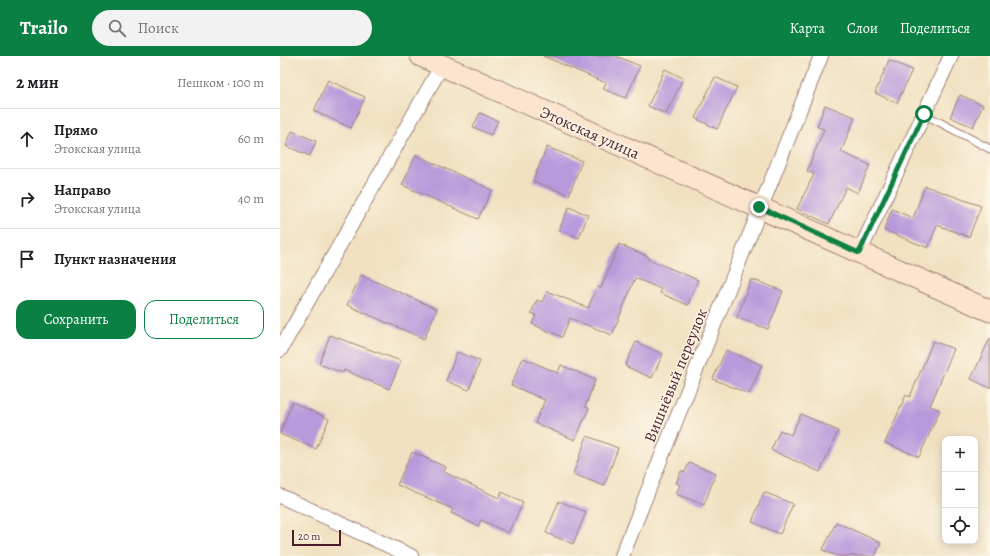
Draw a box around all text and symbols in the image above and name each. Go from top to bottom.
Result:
search box [92,10,372,46]
text: Trailo [20,15,68,41]
icon: search [106,17,128,39]
text: Поиск [138,18,179,38]
text: Карта [790,19,825,38]
text: Слои [847,19,878,38]
text: Поделиться [900,19,970,38]
text: 2 мин [16,71,59,94]
text: Пешком · 100 m [177,74,264,91]
street label: Этокская улица [536,101,644,165]
route start [915,105,933,123]
text: Прямо [54,120,98,140]
icon: ahead [16,128,38,150]
text: 60 m [238,130,264,147]
text: Этокская улица [54,140,141,157]
text: Направо [54,180,111,200]
icon: right [16,188,38,210]
text: 40 m [238,190,264,207]
route end [750,198,768,216]
text: Этокская улица [54,200,141,217]
icon: arrive [16,248,38,270]
text: Пункт назначения [54,249,176,269]
button: Сохранить [16,300,136,339]
button: Поделиться [144,300,264,339]
street label: Вишнёвый переулок [639,305,713,446]
map controls [942,436,978,544]
button: + [942,436,978,472]
button: − [942,472,978,508]
button: locate [942,508,978,544]
scale bar [292,528,341,547]
text: 20 m [298,529,320,544]

